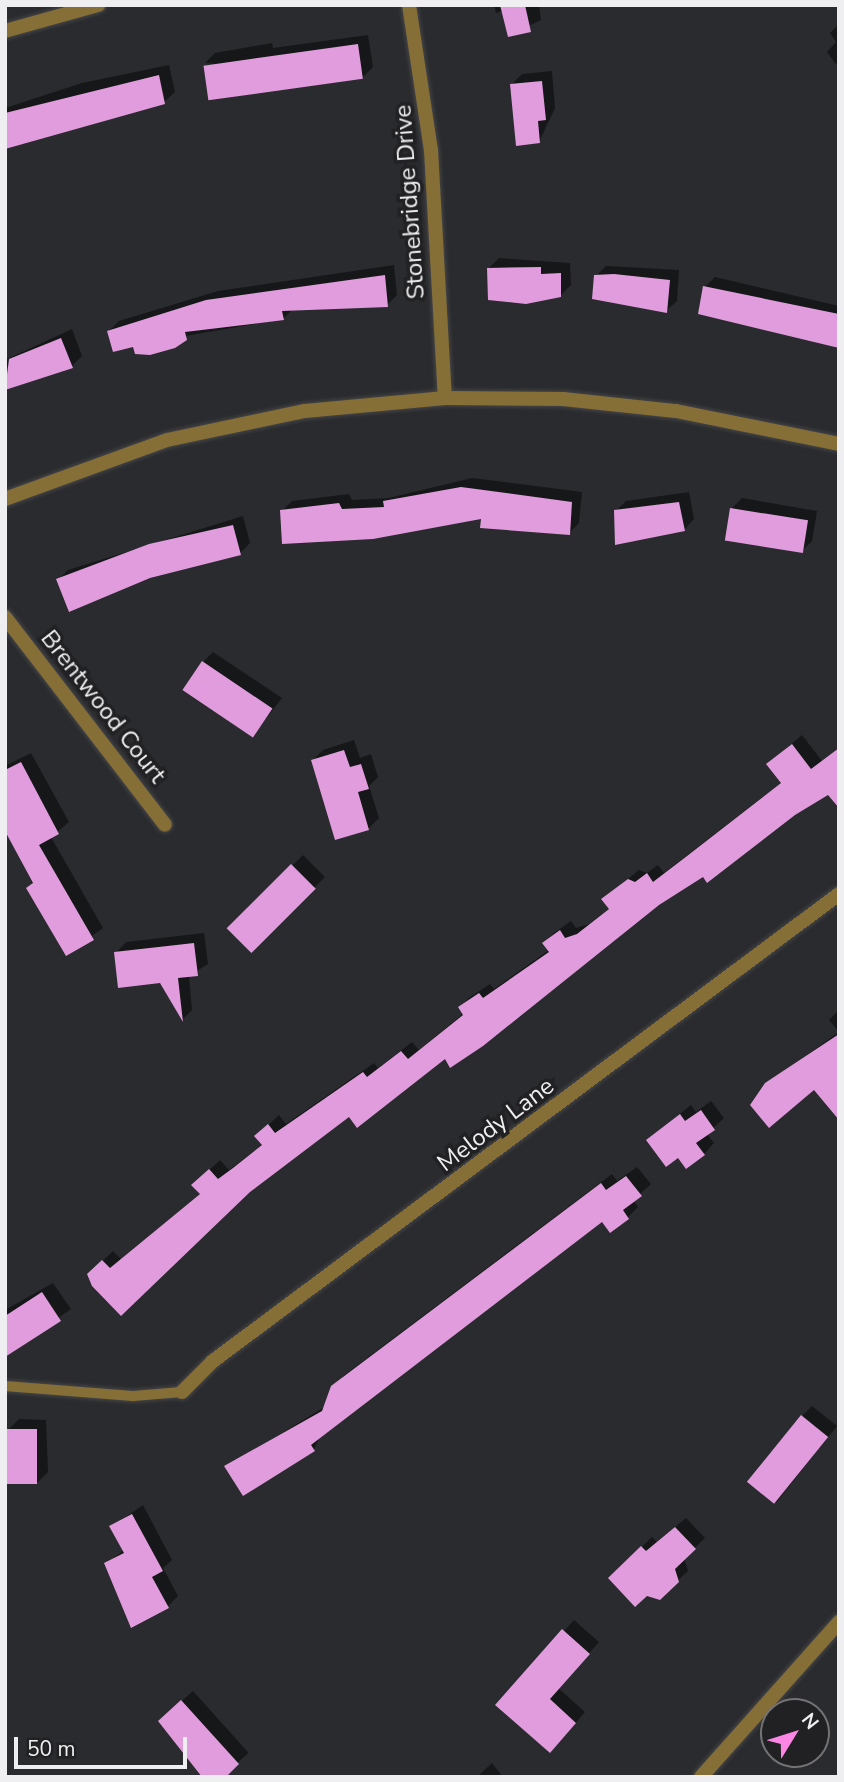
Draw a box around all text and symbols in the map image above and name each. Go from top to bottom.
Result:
street label: Stonebridge Drive [389,104,431,300]
street label: Brentwood Court [34,625,172,789]
street label: Melody Lane [432,1072,560,1178]
north arrow [760,1698,830,1768]
text: N [795,1708,825,1735]
scale bar [18,1722,191,1766]
text: 50 m [27,1735,76,1763]

